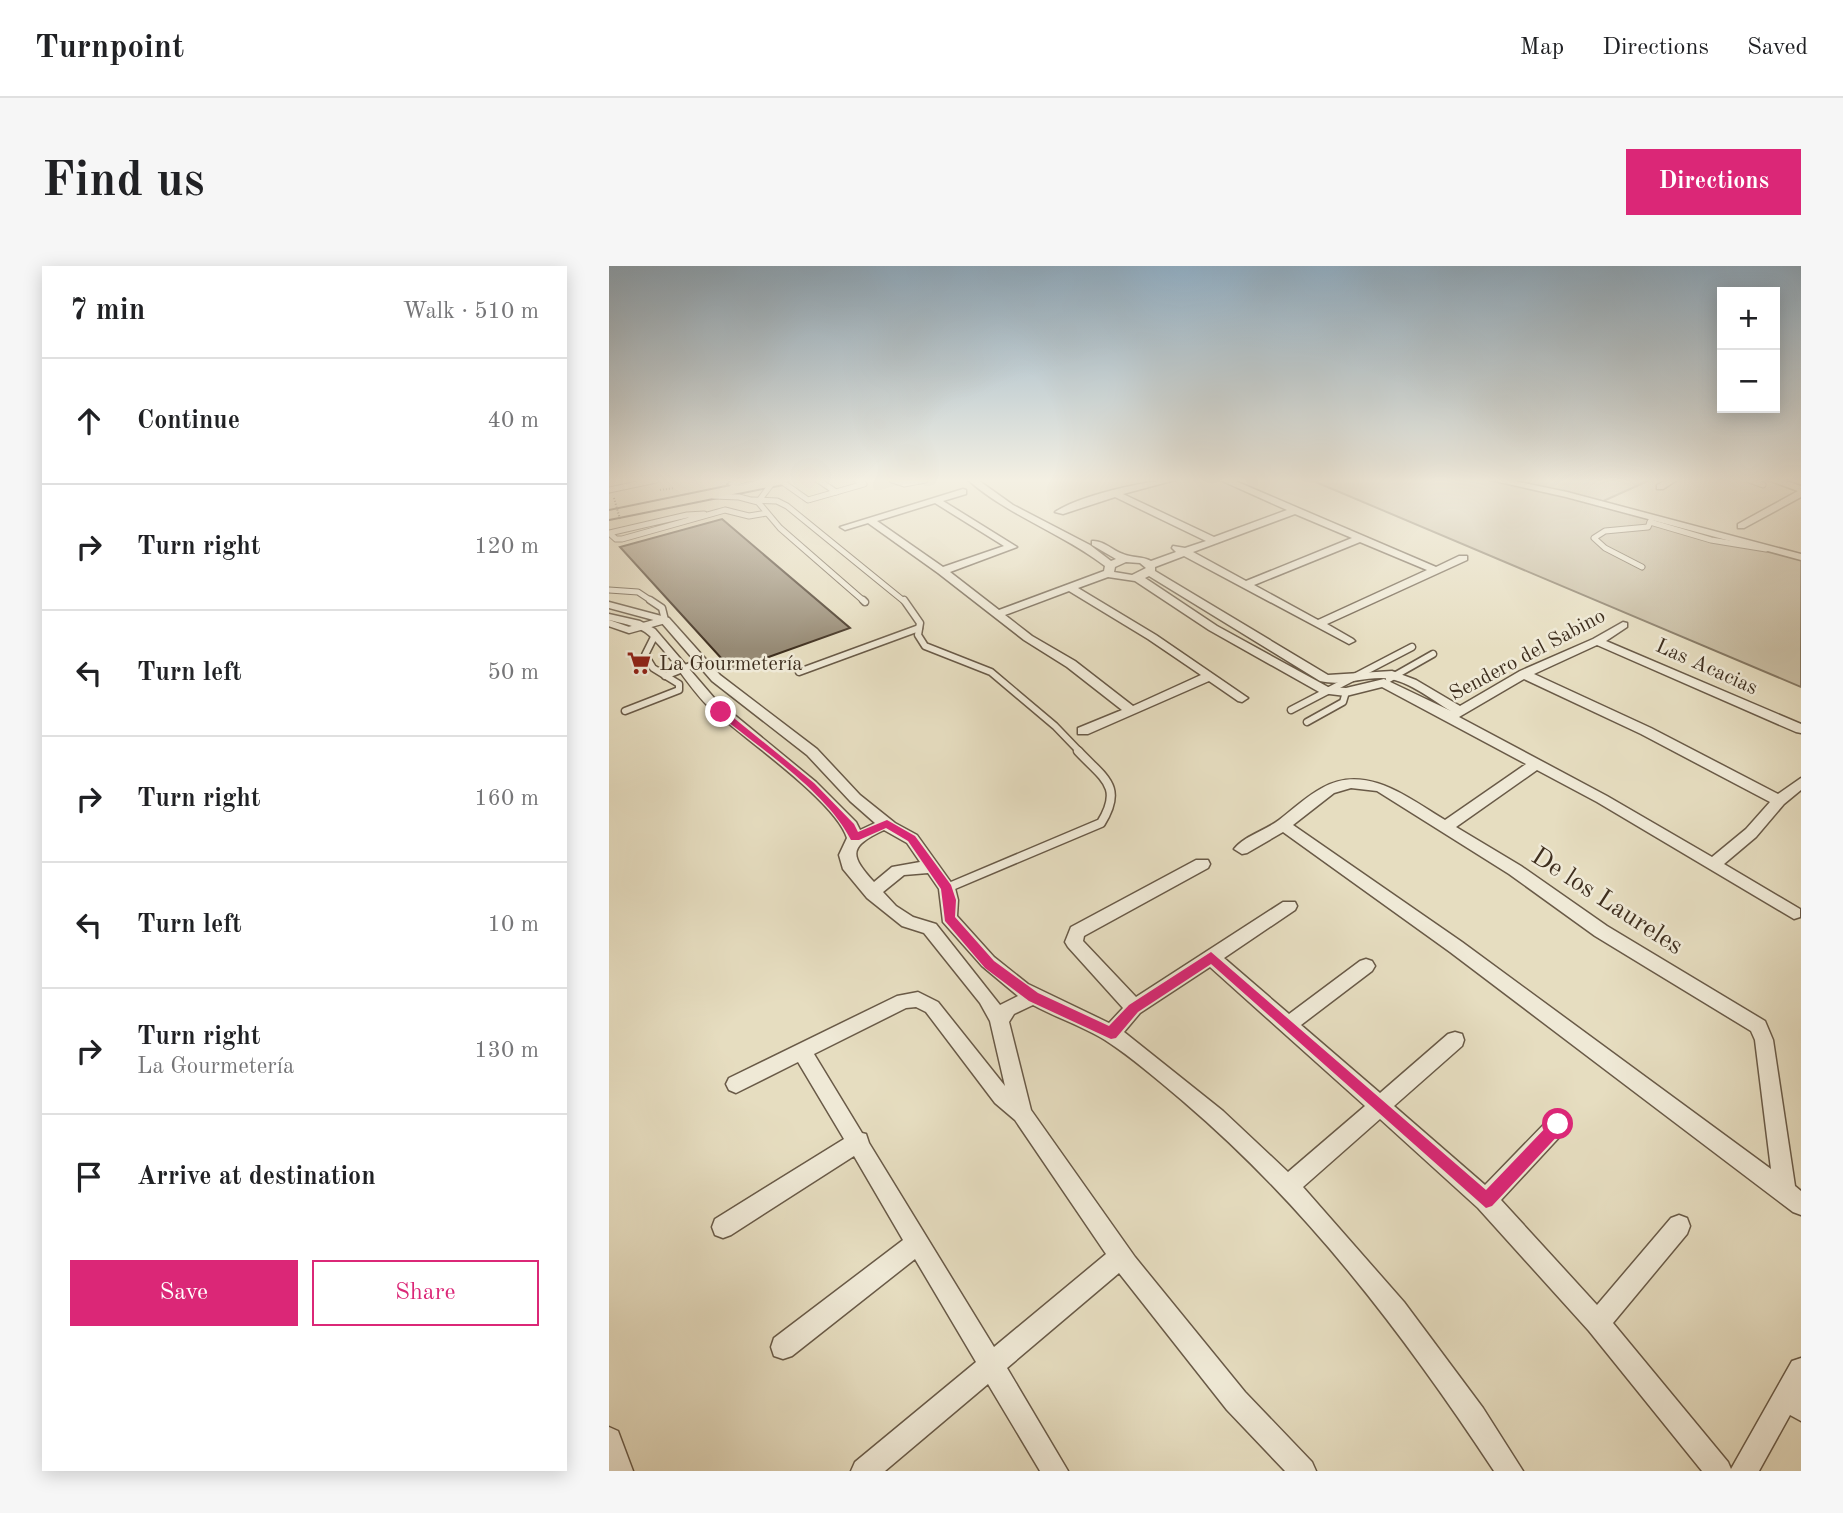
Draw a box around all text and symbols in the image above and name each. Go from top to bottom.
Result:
text: Turnpoint [35,32,184,65]
text: Map [1520,36,1564,60]
text: Directions [1602,36,1709,60]
text: Saved [1747,36,1808,60]
button: Directions [1626,149,1801,215]
text: Find us [42,158,205,207]
map controls [1717,287,1780,413]
button: + [1717,287,1780,350]
text: 7 min [70,296,145,326]
text: Walk · 510 m [403,300,539,323]
button: − [1717,350,1780,413]
icon: ahead [70,402,108,440]
text: Continue [137,408,240,434]
text: 40 m [488,409,539,432]
icon: right [70,528,108,566]
text: Turn right [137,534,260,560]
text: 120 m [474,535,539,558]
street label: Sendero del Sabino [1446,605,1609,705]
street label: Las Acacias [1652,636,1761,699]
supermarket icon: La Gourmetería [625,649,653,677]
icon: left [70,654,108,692]
place label: La Gourmetería [659,654,803,675]
text: Turn left [137,660,242,686]
text: 50 m [488,661,539,684]
route end [705,696,736,727]
icon: right [70,780,108,818]
text: Turn right [137,786,260,812]
text: 160 m [474,787,539,810]
street label: De los Laureles [1526,843,1687,960]
icon: left [70,906,108,944]
text: Turn left [137,912,242,938]
text: 10 m [488,913,539,936]
text: Turn right [137,1024,260,1050]
icon: right [70,1032,108,1070]
text: 130 m [474,1039,539,1062]
text: La Gourmetería [137,1055,294,1078]
route start [1542,1108,1573,1139]
icon: arrive [70,1158,108,1196]
text: Arrive at destination [137,1164,376,1190]
button: Save [70,1260,298,1326]
button: Share [312,1260,539,1326]

